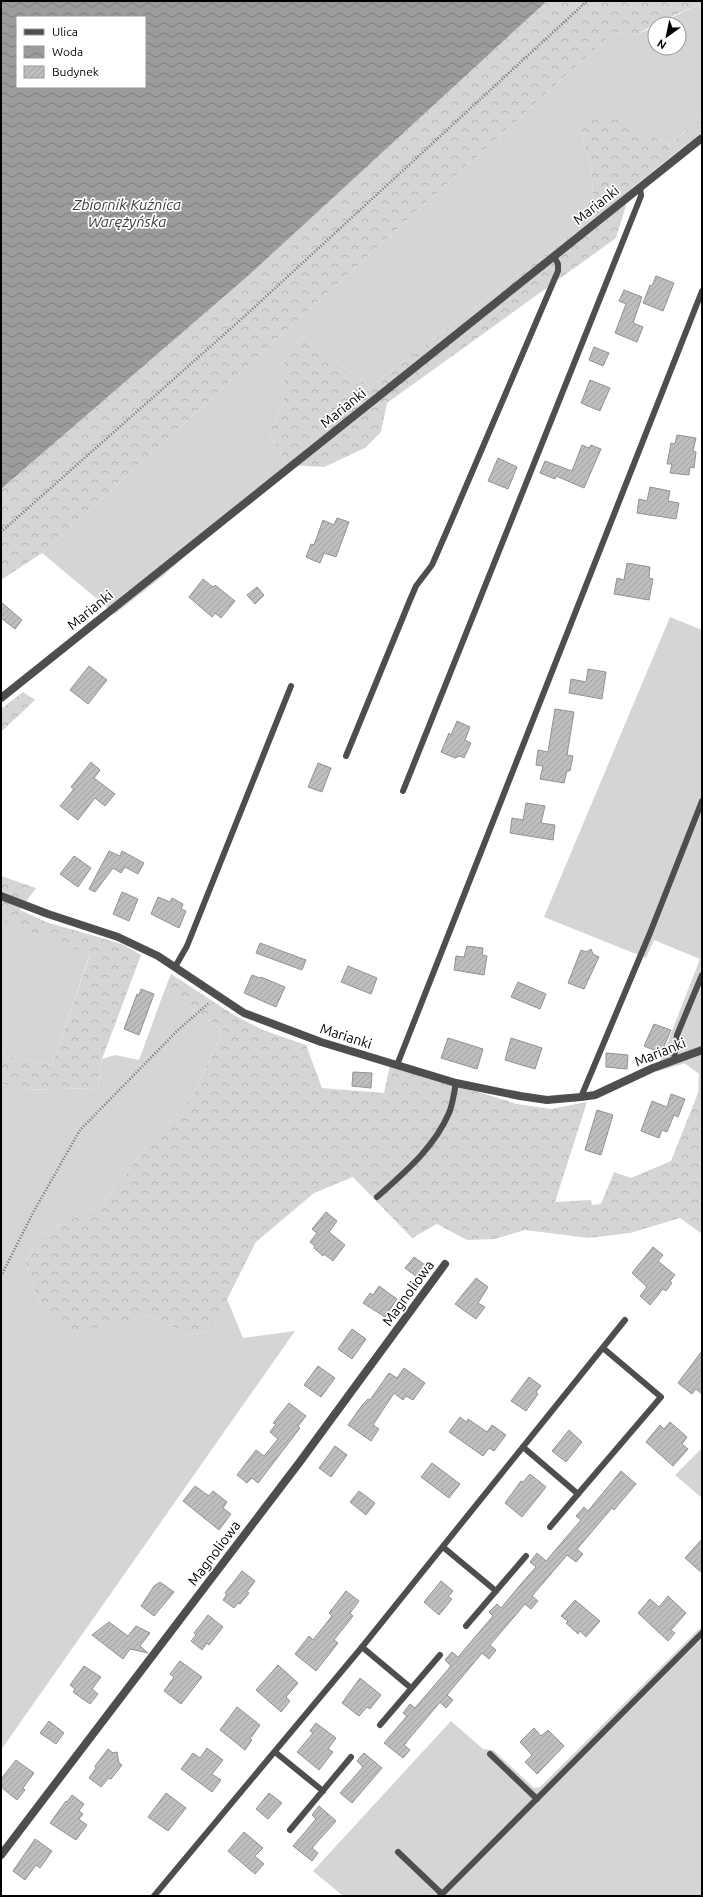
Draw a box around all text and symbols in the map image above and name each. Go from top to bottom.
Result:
legend [16,16,146,88]
north arrow [647,16,687,56]
text: Ulica [52,25,78,38]
text: N [655,37,668,52]
text: Woda [52,45,83,58]
text: Budynek [52,65,99,78]
street label: Marianki [570,182,622,228]
water label: Zbiornik Kuźnica Warężyńska [72,196,181,230]
street label: Marianki [317,385,369,431]
street label: Marianki [64,587,116,633]
street label: Marianki [318,1020,374,1052]
street label: Marianki [632,1035,688,1069]
street label: Magnoliowa [379,1257,437,1329]
street label: Magnoliowa [184,1517,244,1589]

